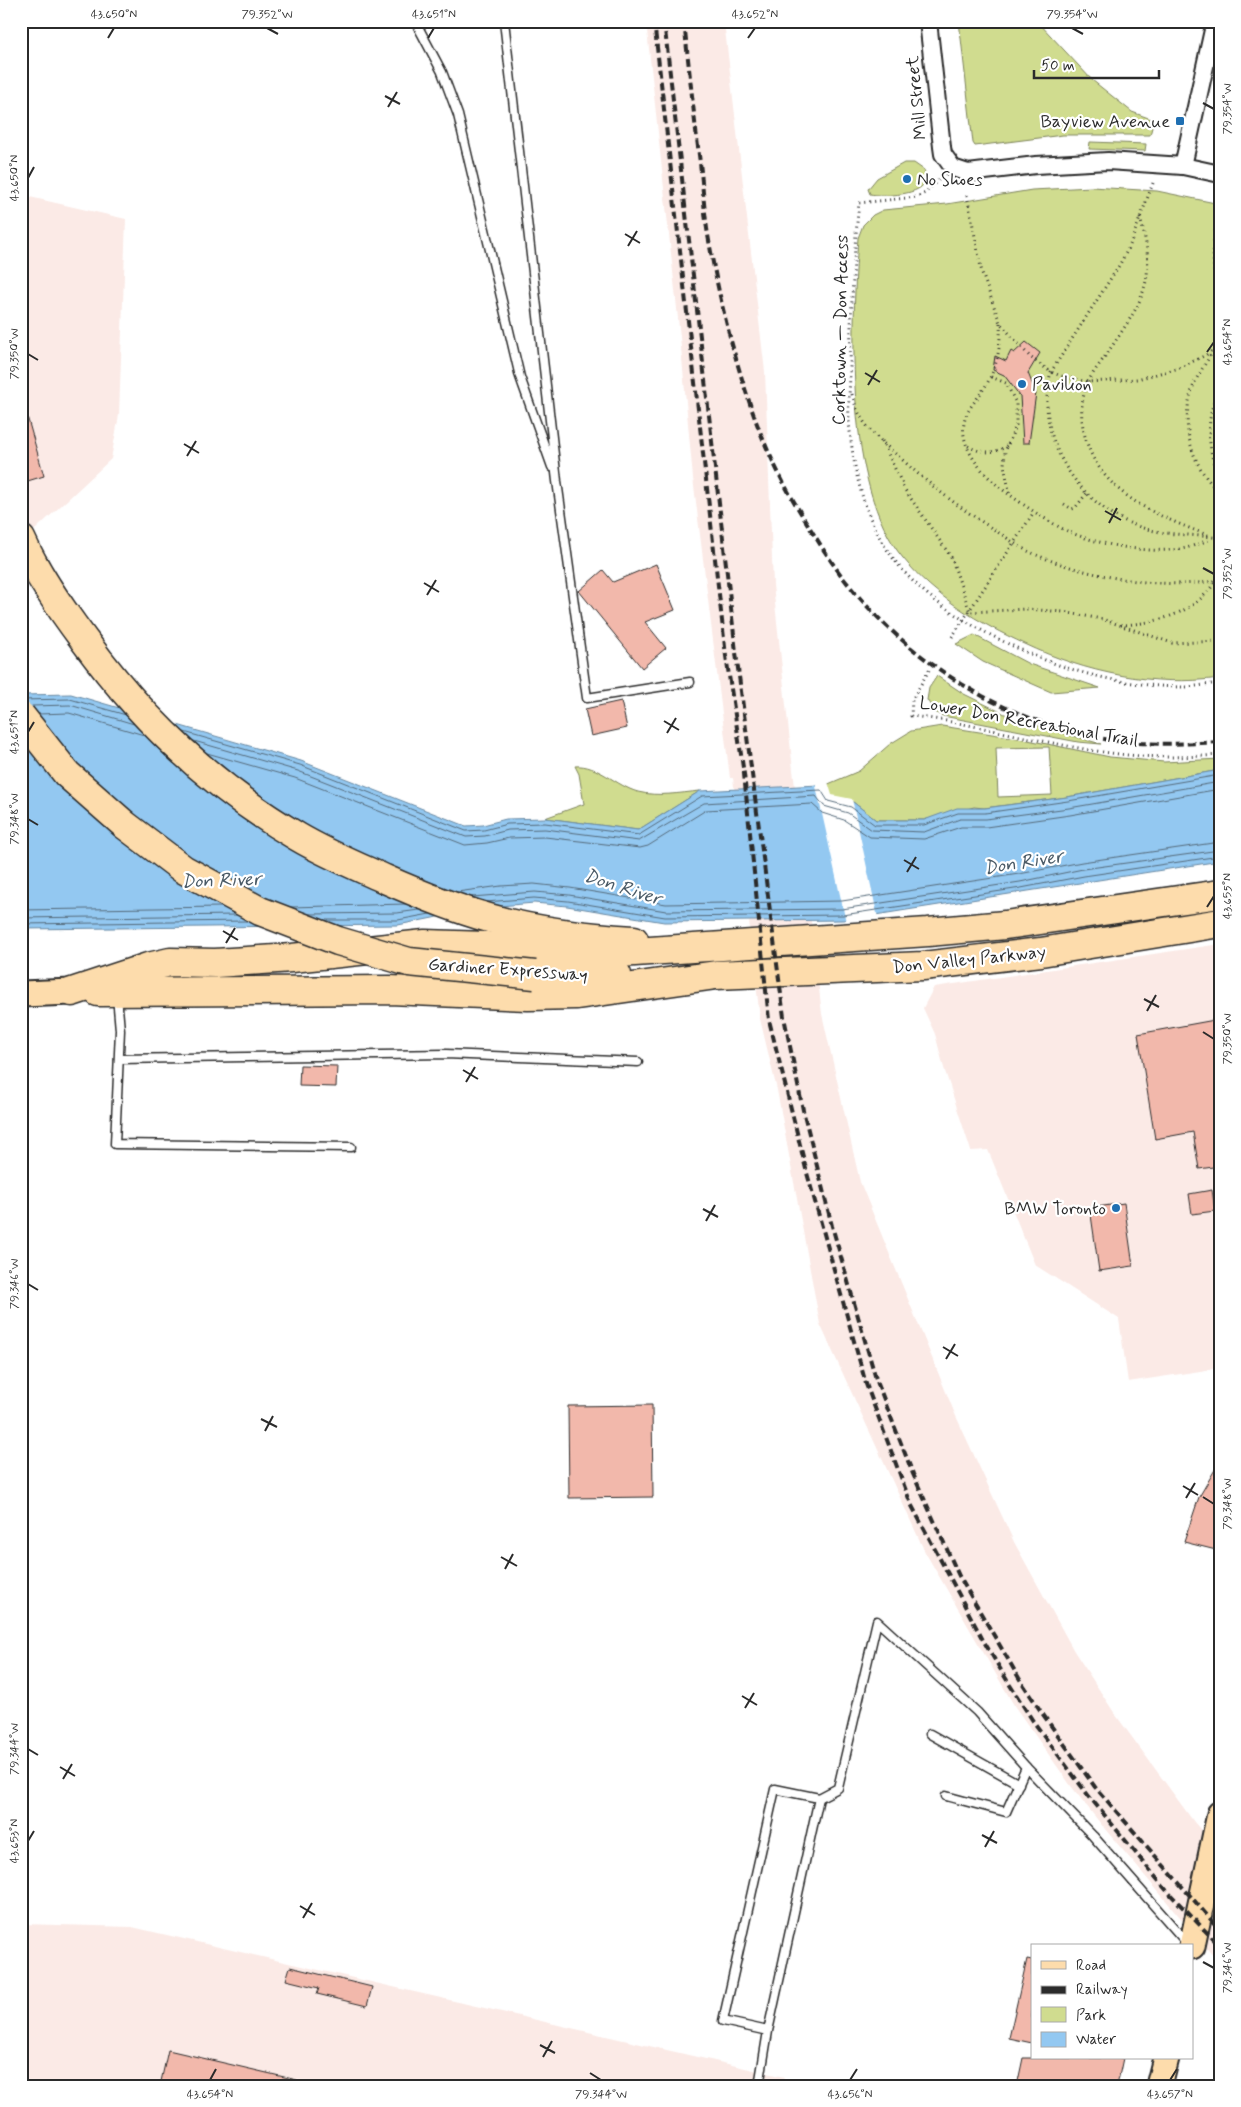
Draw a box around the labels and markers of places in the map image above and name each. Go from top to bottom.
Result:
place label: Bayview Avenue [1040,110,1170,134]
marker: Bayview Avenue [1174,115,1186,127]
place label: No Shoes [917,168,983,192]
marker: No Shoes [901,173,913,185]
place label: Pavilion [1032,373,1092,397]
marker: Pavilion [1016,378,1028,390]
place label: BMW Toronto [1004,1197,1106,1221]
marker: BMW Toronto [1110,1202,1122,1214]

